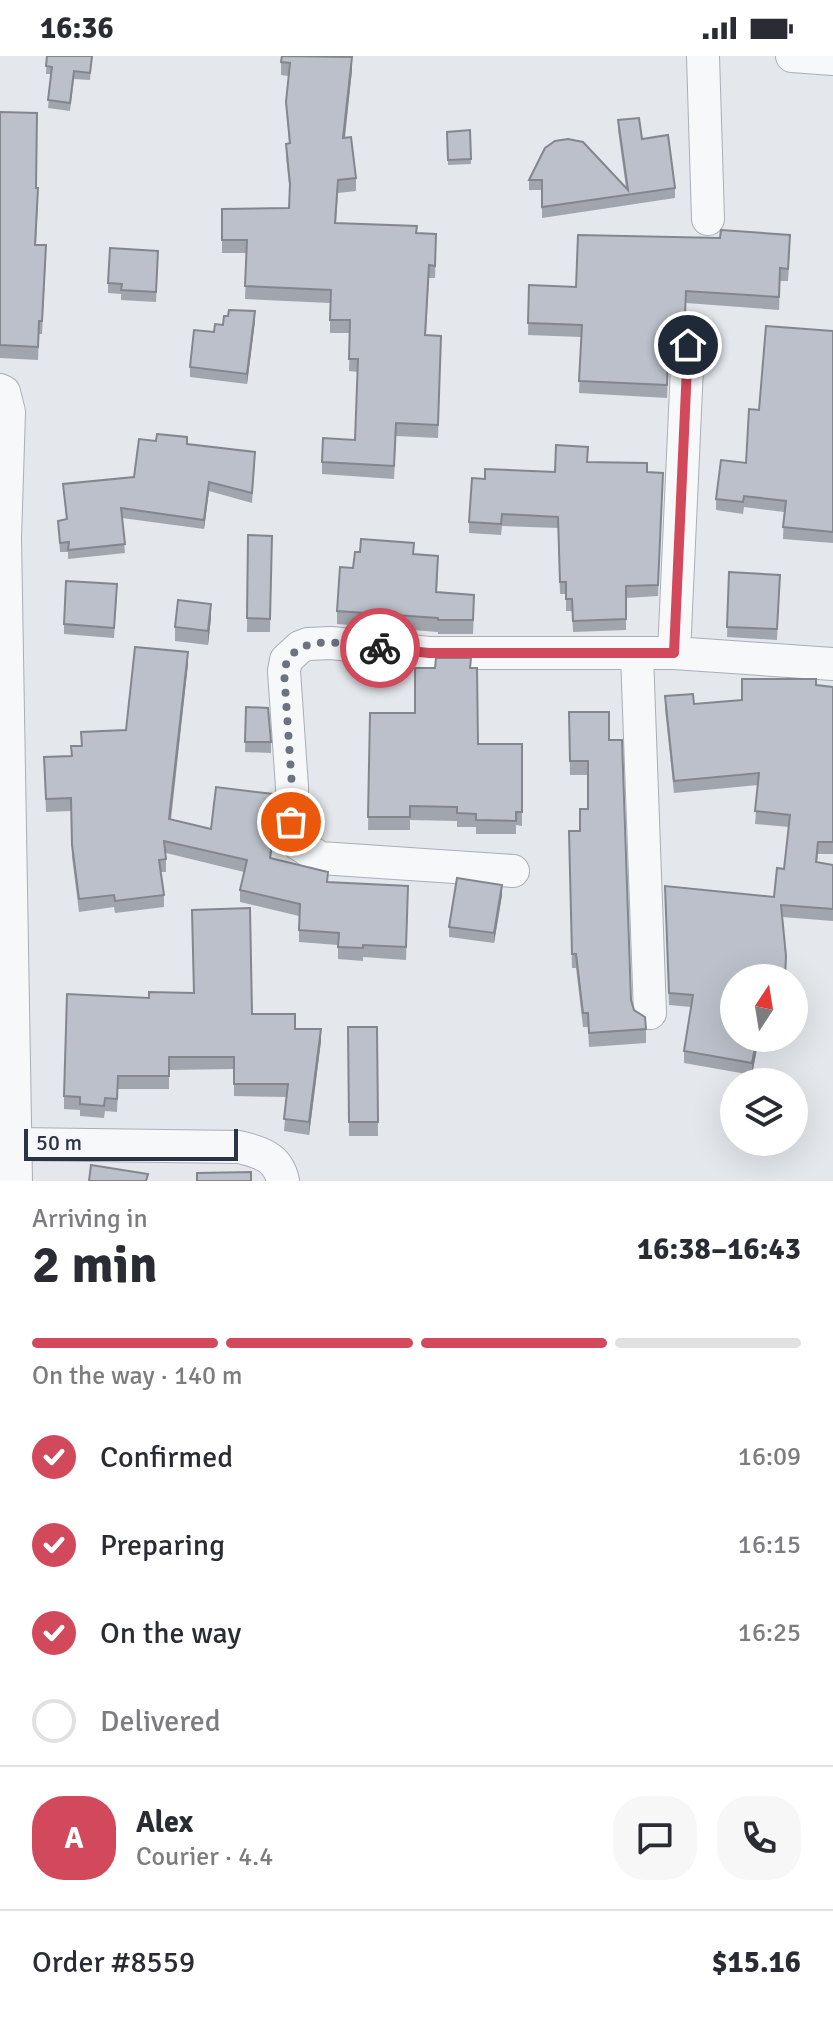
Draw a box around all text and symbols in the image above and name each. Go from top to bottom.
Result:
text: 16:36 [40,10,114,47]
pin [654,311,722,379]
icon: home [666,323,710,367]
courier [340,608,420,688]
icon: bike [358,626,402,670]
pin [257,788,325,856]
icon: bag [269,800,313,844]
north arrow [720,964,808,1052]
map controls [720,964,808,1156]
button: layers [720,1068,808,1156]
scale bar [24,1125,238,1161]
text: 50 m [36,1129,82,1156]
text: Arriving in [32,1203,148,1235]
text: 16:38–16:43 [637,1231,801,1268]
text: 2 min [32,1233,158,1297]
text: On the way · 140 m [32,1360,242,1392]
icon: check [32,1435,76,1479]
text: Confirmed [100,1439,233,1476]
text: 16:09 [738,1441,801,1473]
icon: check [32,1523,76,1567]
text: Preparing [100,1527,225,1564]
text: 16:15 [738,1529,801,1561]
icon: check [32,1611,76,1655]
text: On the way [100,1615,241,1652]
text: 16:25 [738,1617,801,1649]
text: Delivered [100,1703,221,1740]
button: chat [613,1796,697,1880]
button: phone [717,1796,801,1880]
text: Alex [136,1804,193,1841]
text: A [64,1820,84,1857]
text: Courier · 4.4 [136,1841,273,1873]
text: Order #8559 [32,1944,195,1981]
text: $15.16 [711,1944,801,1981]

